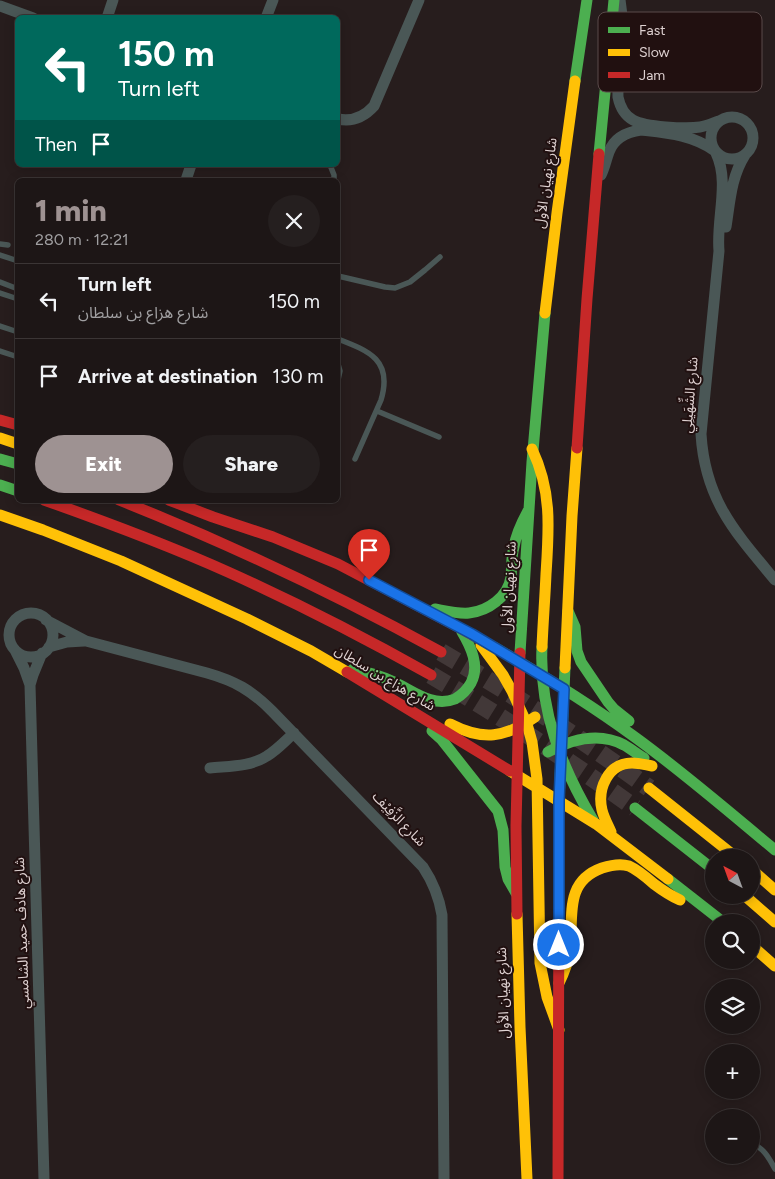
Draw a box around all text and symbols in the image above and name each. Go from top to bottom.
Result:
legend [598,12,762,92]
text: Fast [639,22,665,39]
text: 150 m [118,33,215,75]
icon: left [35,35,100,100]
text: Slow [639,44,670,61]
text: Jam [639,67,665,84]
text: Turn left [118,75,200,102]
icon: arrive [87,130,115,158]
text: Then [35,133,77,156]
street label: شارع نهيان الأول [531,137,563,230]
text: 1 min [35,192,107,229]
button: close [268,195,320,247]
text: 280 m · 12:21 [35,230,129,249]
text: Turn left [78,273,152,296]
icon: left [35,287,63,315]
text: 150 m [268,290,320,313]
text: شارع هزاع بن سلطان [78,303,208,322]
street label: شارع الشِّهَيلِي [675,356,704,434]
icon: arrive [35,362,63,390]
text: Arrive at destination [78,365,257,388]
text: 130 m [272,365,323,388]
button: Exit [35,435,173,493]
button: Share [183,435,320,493]
pin [348,529,390,580]
icon: arrive [355,536,383,564]
street label: شارع نهيان الأول [498,541,522,633]
street label: شارع هزاع بن سلطان [331,641,438,716]
street label: شارع الزَّفِيْف [367,787,431,851]
north arrow [705,849,760,904]
map controls [705,849,760,1164]
street label: شارع هادف حميد الشامسي [11,857,35,1009]
button: search [705,914,760,969]
position arrow [532,918,584,970]
street label: شارع نهيان الأول [493,947,515,1039]
button: layers [705,979,760,1034]
button: + [705,1044,760,1099]
button: − [705,1109,760,1164]

